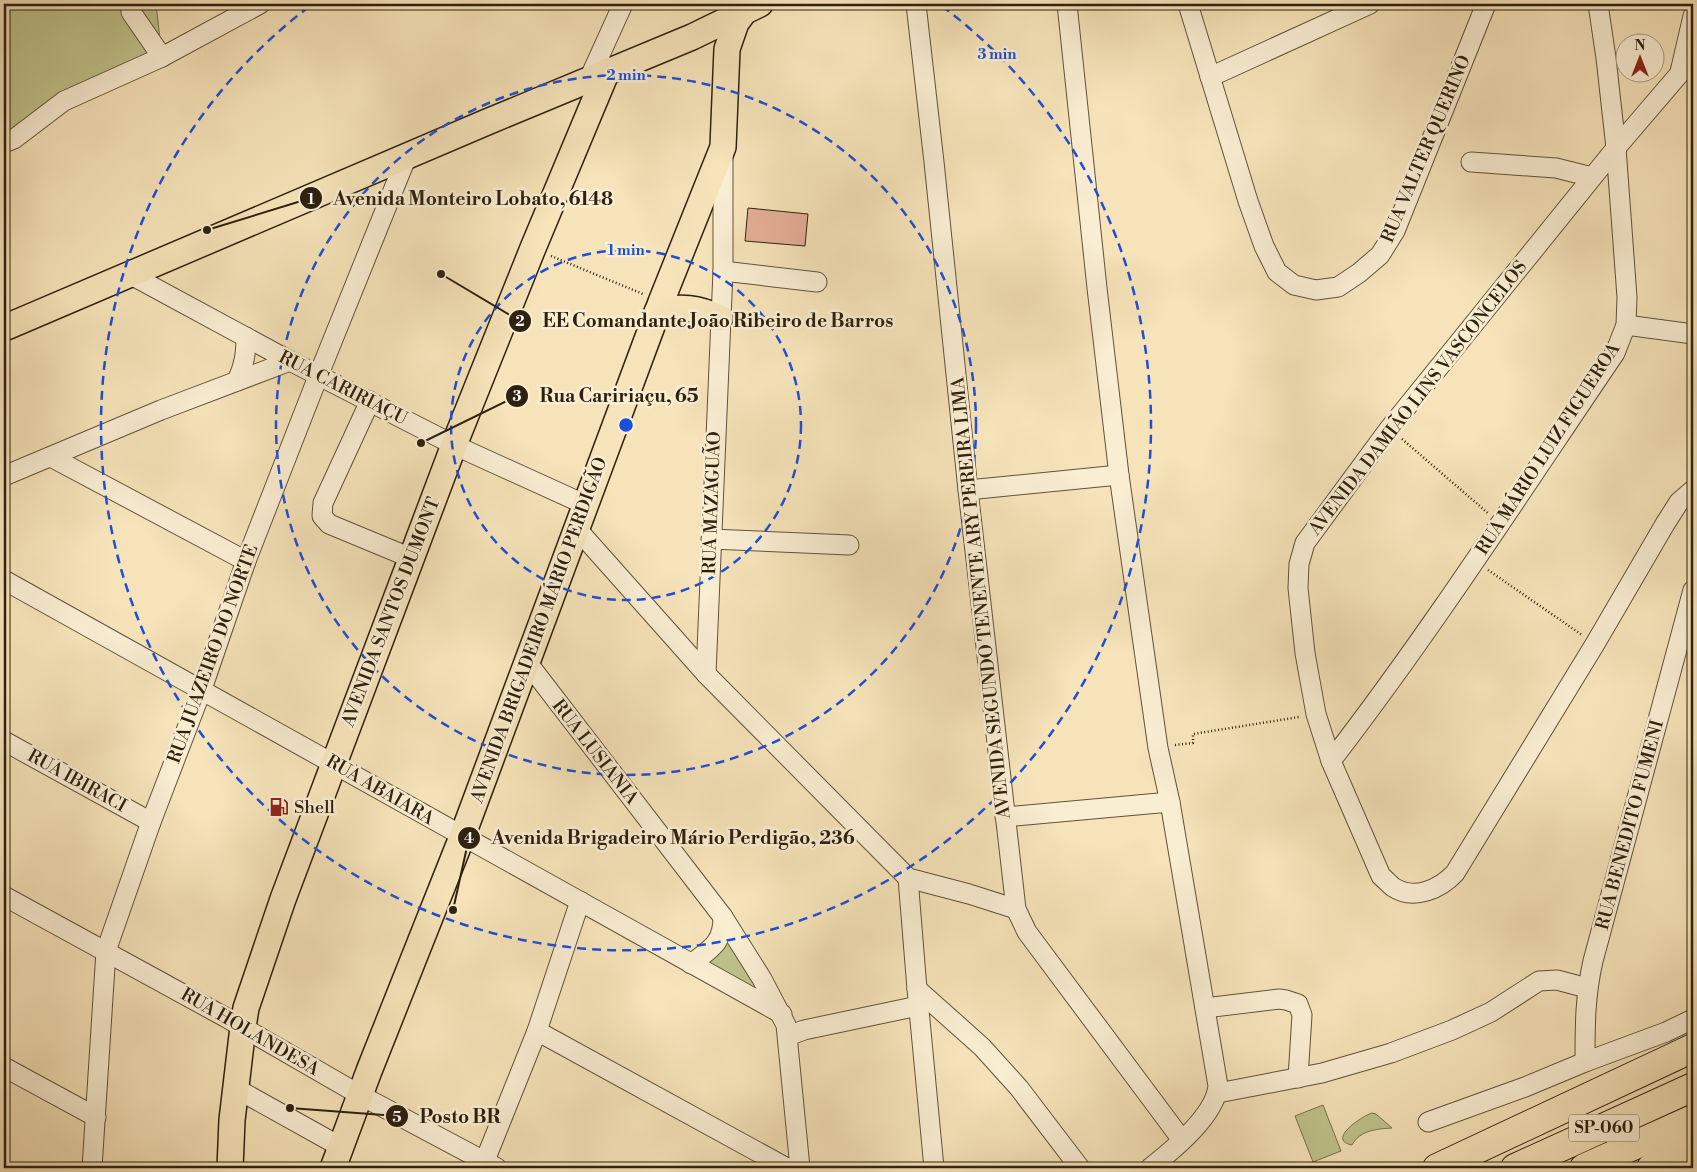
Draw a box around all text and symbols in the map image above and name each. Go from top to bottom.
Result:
north arrow [1614,32,1664,82]
text: N [1634,37,1646,55]
text: 3 min [977,45,1017,64]
street label: RUA VALTER QUERINO [1376,52,1476,246]
text: 2 min [606,66,646,85]
callout: Avenida Monteiro Lobato, 6148 [298,181,623,215]
text: Avenida Monteiro Lobato, 6148 [332,187,613,211]
text: 1 [307,190,315,209]
text: 1 min [607,241,645,260]
street label: AVENIDA DAMIÃO LINS VASCONCELOS [1302,256,1532,541]
callout: EE Comandante João Ribeiro de Barros [507,304,903,338]
text: EE Comandante João Ribeiro de Barros [543,309,893,333]
text: 2 [515,312,525,331]
street label: RUA MÁRIO LUIZ FIGUEROA [1471,338,1626,559]
street label: RUA CARIRIAÇU [275,346,412,431]
street label: AVENIDA SEGUNDO TENENTE ARY PEREIRA LIMA [946,375,1016,821]
callout: Rua Caririaçu, 65 [504,379,708,413]
text: Rua Caririaçu, 65 [539,384,699,408]
text: 3 [512,387,522,406]
centre of rings [617,416,635,434]
street label: RUA MAZAGUÃO [697,431,726,575]
street label: AVENIDA BRIGADEIRO MÁRIO PERDIGÃO [464,454,612,807]
street label: AVENIDA SANTOS DUMONT [336,494,446,731]
street label: RUA JUAZEIRO DO NORTE [163,541,263,767]
street label: RUA LUSIANIA [547,695,644,810]
street label: RUA BENEDITO FUMENI [1591,717,1669,933]
street label: RUA IBIRACI [23,744,131,818]
street label: RUA ABAIARA [322,750,439,831]
fuel station icon: Shell [268,796,290,818]
place label: Shell [294,796,335,819]
callout: Avenida Brigadeiro Mário Perdigão, 236 [456,821,864,855]
text: Avenida Brigadeiro Mário Perdigão, 236 [490,826,855,850]
text: 4 [464,829,474,848]
street label: RUA HOLANDESA [177,983,324,1081]
callout: Posto BR [384,1099,510,1133]
text: Posto BR [419,1105,502,1129]
text: 5 [392,1108,402,1127]
road number: SP-060 [1569,1114,1639,1142]

